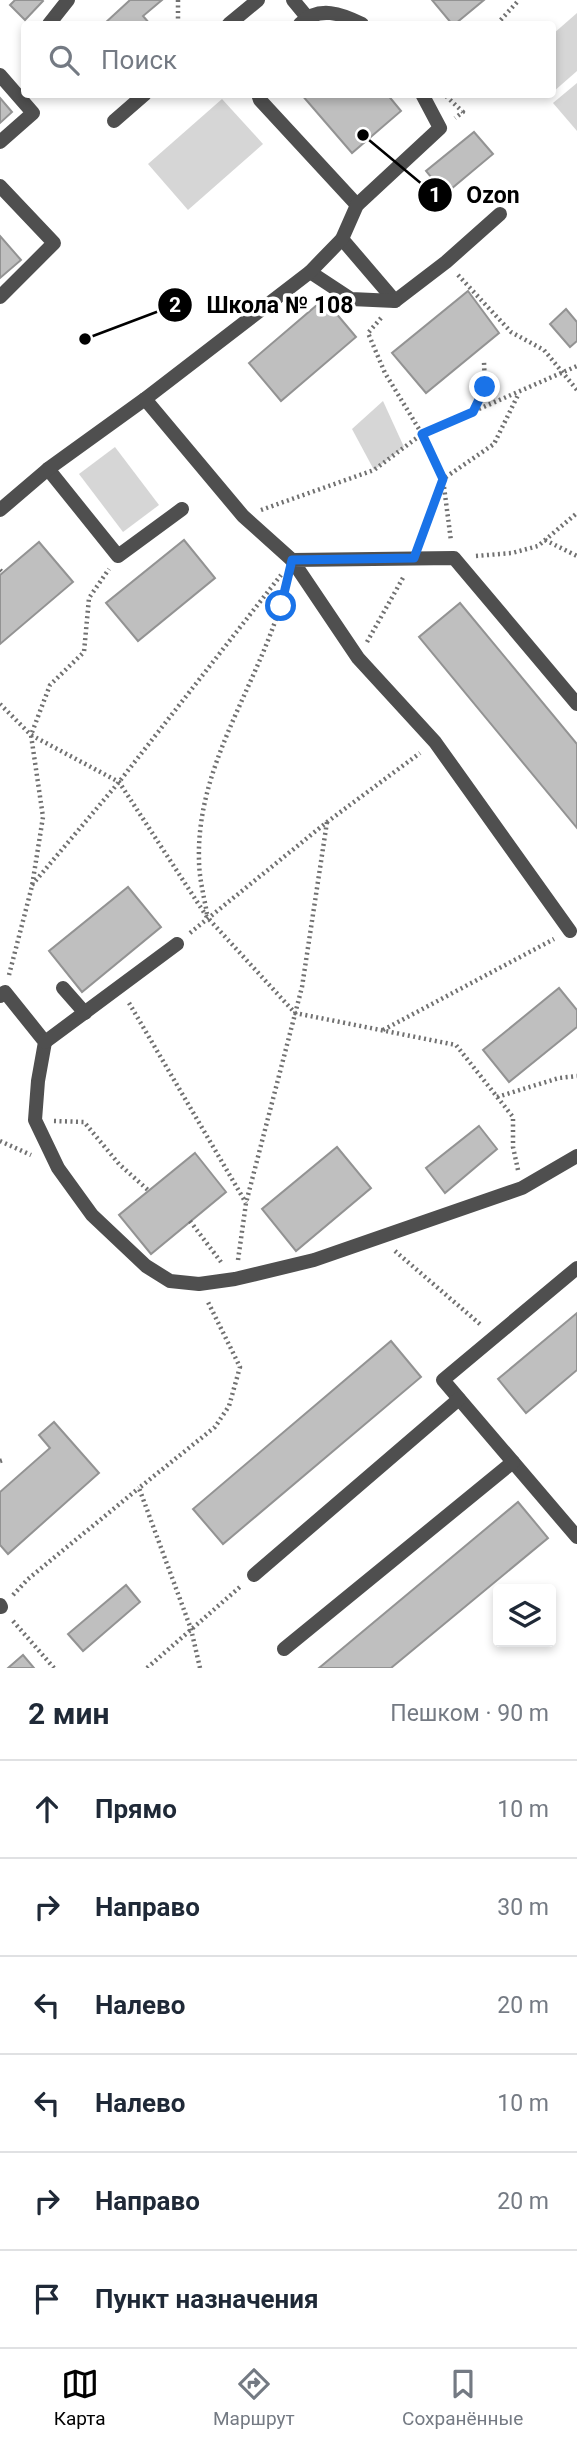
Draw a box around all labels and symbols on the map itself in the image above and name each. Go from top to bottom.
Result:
callout: Ozon [417,173,533,217]
text: Ozon [466,182,520,209]
text: 1 [429,183,441,207]
callout: Школа № 108 [157,283,367,327]
text: Школа № 108 [207,292,353,319]
text: 2 [169,293,181,317]
route end [469,371,500,402]
route start [265,590,296,621]

